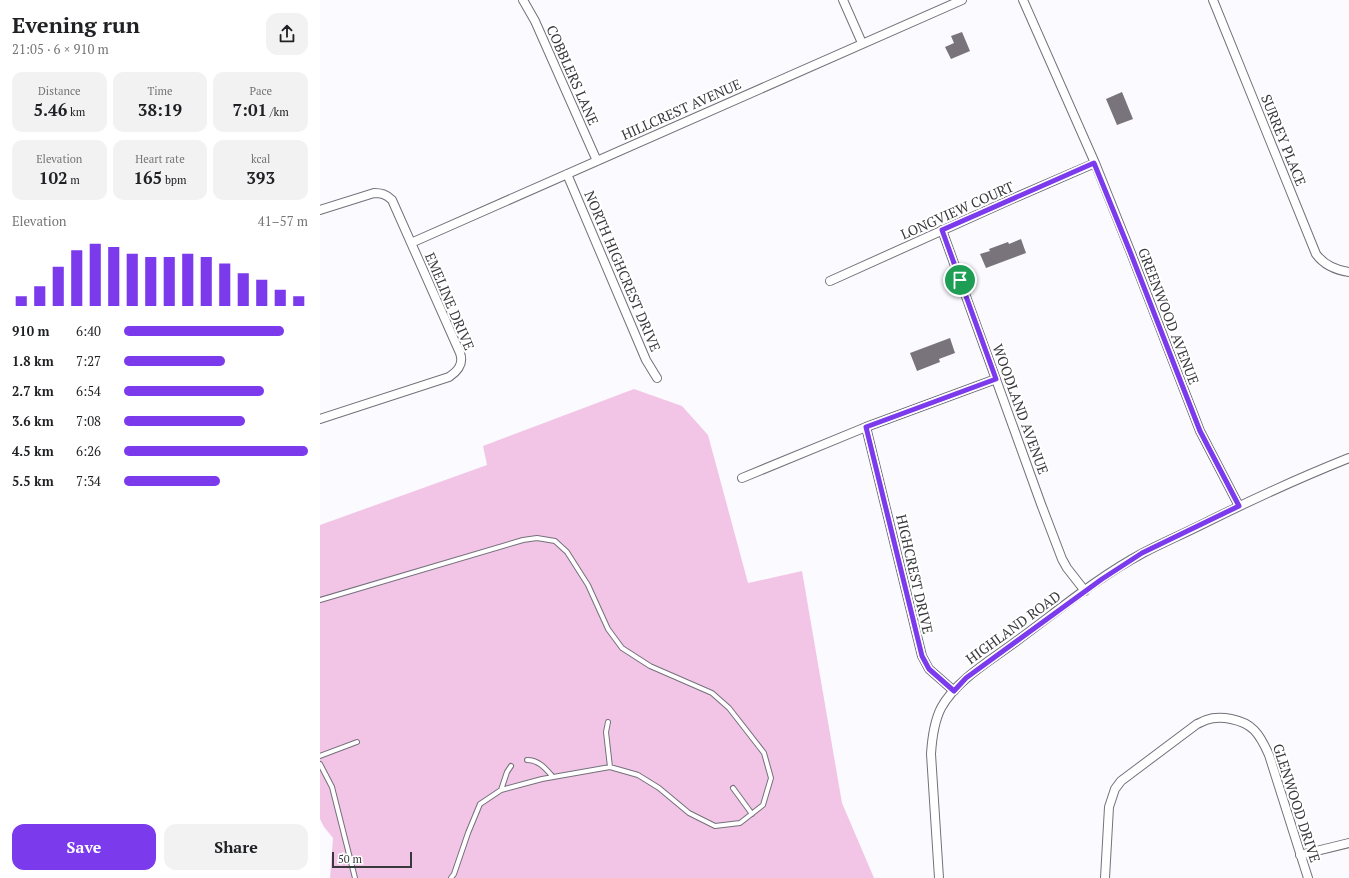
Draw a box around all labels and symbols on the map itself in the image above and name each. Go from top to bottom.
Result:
street label: COBBLERS LANE [542,22,604,128]
street label: HILLCREST AVENUE [618,74,744,144]
street label: SURREY PLACE [1257,91,1311,189]
street label: LONGVIEW COURT [897,176,1017,244]
street label: NORTH HIGHCREST DRIVE [580,188,666,354]
street label: GREENWOOD AVENUE [1134,245,1204,387]
street label: EMELINE DRIVE [421,249,479,353]
pin [943,263,977,297]
street label: WOODLAND AVENUE [989,341,1053,477]
street label: HIGHCREST DRIVE [892,512,938,636]
street label: HIGHLAND ROAD [962,586,1064,668]
street label: GLENWOOD DRIVE [1269,741,1325,865]
scale bar [332,850,412,869]

